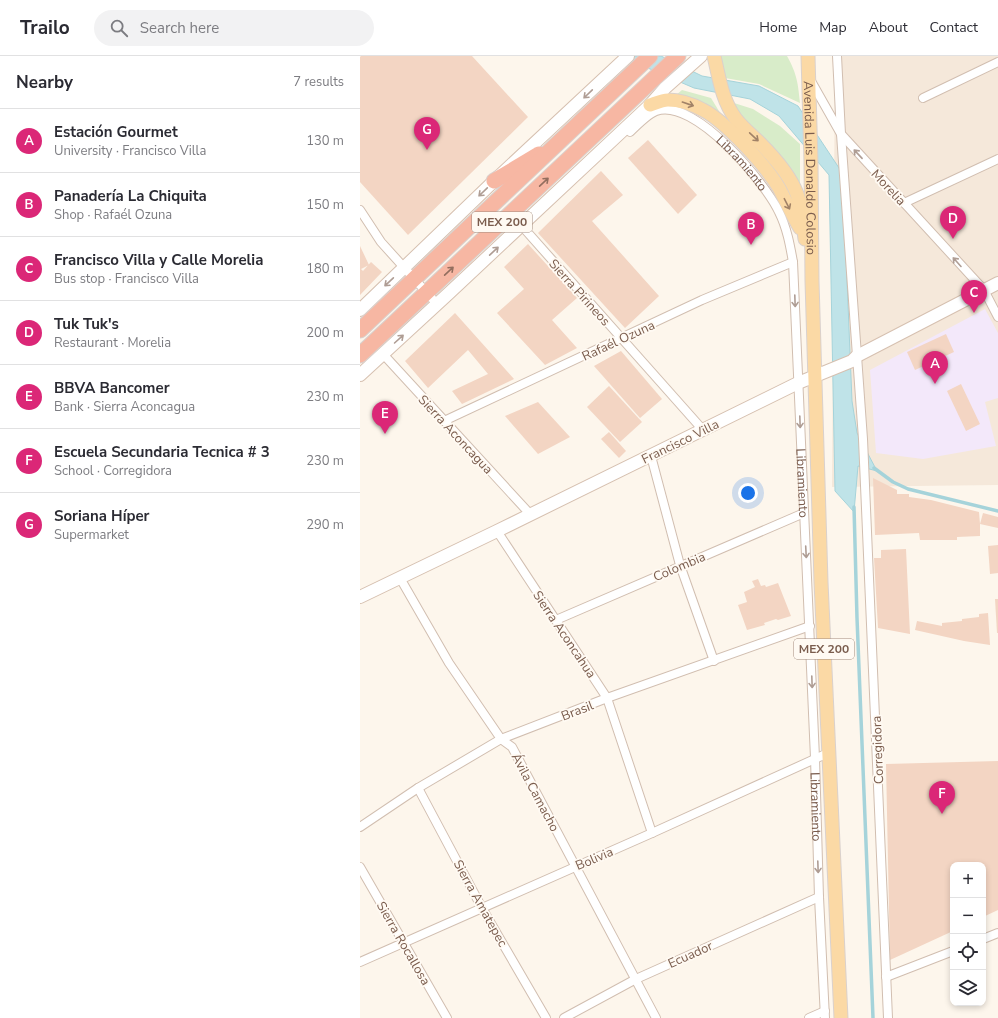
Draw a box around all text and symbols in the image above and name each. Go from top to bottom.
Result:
search box [94,10,374,46]
text: Trailo [20,15,70,41]
icon: search [108,17,130,39]
text: Search here [140,18,219,38]
text: Home [759,18,797,37]
text: Map [819,18,847,37]
text: About [869,18,908,37]
text: Contact [930,18,978,37]
text: Nearby [16,71,73,94]
text: 7 results [293,73,344,91]
street label: Avenida Luis Donaldo Colosio [799,81,820,255]
one-way arrow [583,89,593,99]
one-way arrow [681,101,694,108]
pin: G [414,117,440,150]
text: Estación Gourmet [54,122,178,142]
text: A [24,132,34,150]
text: 130 m [306,132,344,150]
street label: Libramiento [712,132,771,195]
one-way arrow [749,133,759,142]
text: University · Francisco Villa [54,142,206,160]
one-way arrow [854,149,863,159]
street label: Morelia [867,166,910,210]
one-way arrow [539,178,549,187]
text: Panadería La Chiquita [54,186,207,206]
one-way arrow [478,187,488,197]
text: B [25,196,33,214]
text: 150 m [306,196,344,214]
one-way arrow [784,198,791,210]
text: Shop · Rafaél Ozuna [54,206,172,224]
pin: D [940,206,966,239]
road number: MEX 200 [472,212,532,232]
pin: B [738,212,764,245]
one-way arrow [489,246,499,256]
text: Francisco Villa y Calle Morelia [54,250,263,270]
street label: Sierra Pirineos [544,255,614,330]
one-way arrow [953,257,962,267]
text: C [25,260,33,278]
text: 180 m [306,260,344,278]
one-way arrow [444,266,454,276]
text: Bus stop · Francisco Villa [54,270,199,288]
one-way arrow [384,277,394,287]
pin: C [961,280,987,313]
one-way arrow [791,294,799,307]
text: Tuk Tuk's [54,314,119,334]
street label: Rafaél Ozuna [579,316,658,366]
text: D [24,324,34,342]
text: 200 m [306,324,344,342]
text: Restaurant · Morelia [54,334,171,352]
one-way arrow [394,335,404,344]
pin: A [922,351,948,384]
text: BBVA Bancomer [54,378,170,398]
text: E [25,388,33,406]
text: 230 m [306,388,344,406]
street label: Sierra Aconcagua [414,391,497,478]
text: Bank · Sierra Aconcagua [54,398,195,416]
pin: E [372,401,398,434]
street label: Francisco Villa [639,415,722,468]
one-way arrow [796,415,804,428]
text: Escuela Secundaria Tecnica # 3 [54,442,270,462]
street label: Libramiento [791,448,812,518]
text: F [25,452,33,470]
text: 230 m [306,452,344,470]
text: School · Corregidora [54,462,172,480]
your location [738,483,758,503]
text: Soriana Híper [54,506,149,526]
text: G [24,516,34,534]
text: 290 m [306,516,344,534]
text: Supermarket [54,526,129,544]
one-way arrow [802,545,809,558]
street label: Colombia [650,548,708,586]
street label: Sierra Aconcahua [528,587,600,682]
road number: MEX 200 [794,639,854,659]
one-way arrow [808,675,816,688]
street label: Brasil [559,696,596,725]
street label: Corregidora [868,715,888,785]
street label: Ávila Camacho [507,749,564,835]
street label: Libramiento [805,772,825,842]
pin: F [929,781,955,814]
street label: Bolivia [573,843,616,875]
street label: Sierra Amatepec [449,857,511,950]
one-way arrow [815,860,822,873]
map controls [950,862,986,1006]
button: + [950,862,986,898]
street label: Sierra Rocallosa [372,898,434,989]
button: − [950,898,986,934]
button: locate [950,934,986,970]
street label: Ecuador [665,937,716,973]
button: layers [950,970,986,1006]

